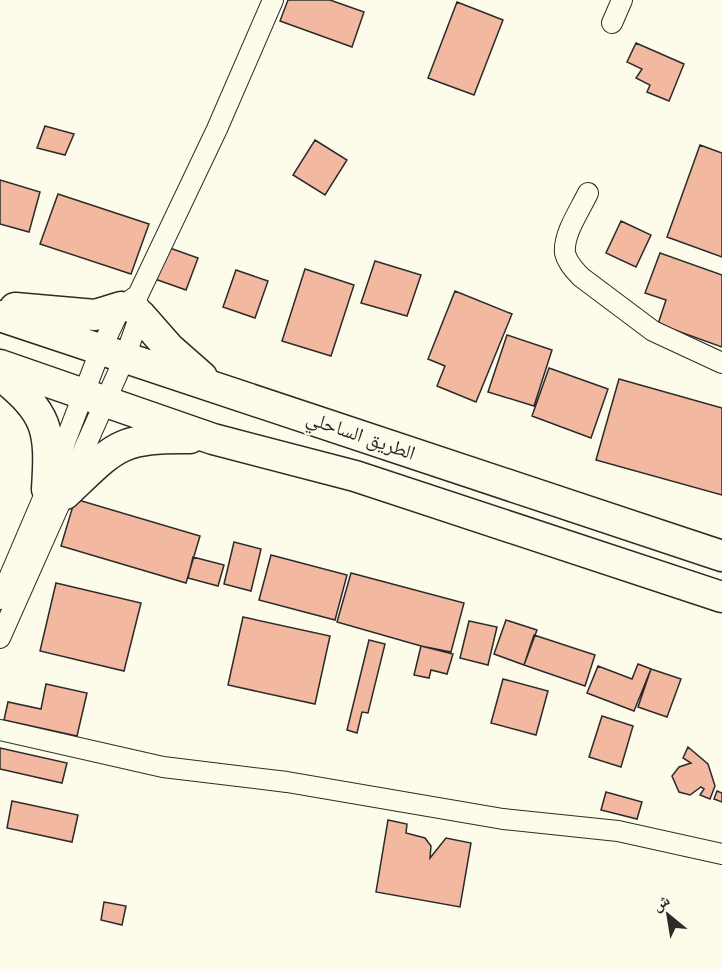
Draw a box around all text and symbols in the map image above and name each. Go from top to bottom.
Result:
street label: الطريق الساحلي [302,405,419,469]
north arrow [638,885,698,945]
text: ش [648,889,673,915]

